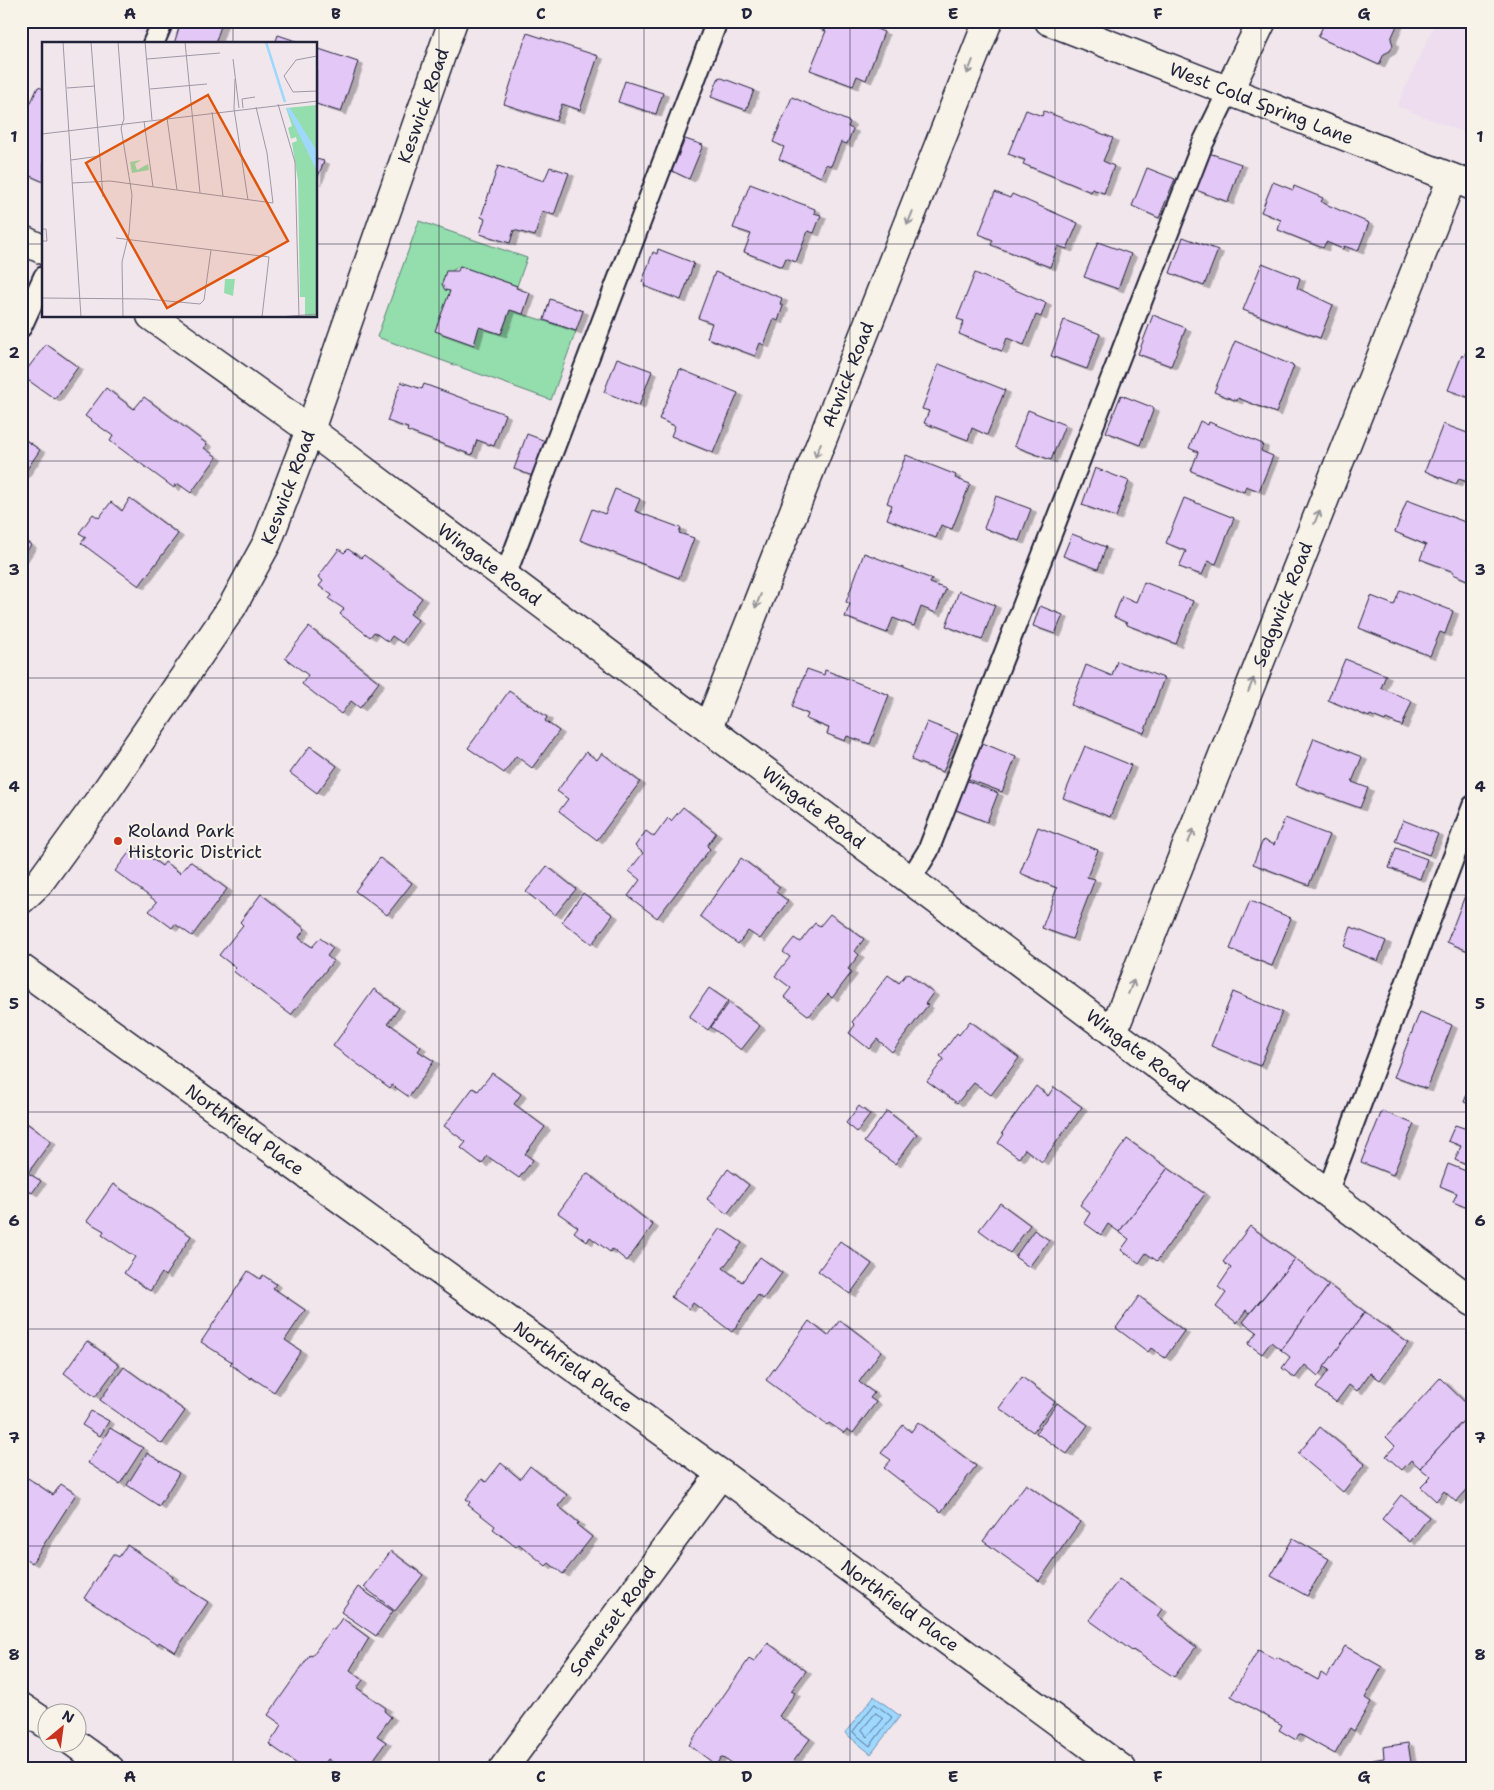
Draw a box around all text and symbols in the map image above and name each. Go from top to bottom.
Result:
text: A [124,3,136,24]
text: B [331,3,341,24]
text: C [536,3,546,24]
text: D [741,3,753,24]
text: E [948,3,958,24]
text: F [1153,3,1163,24]
text: G [1358,3,1371,24]
inset map [42,42,318,318]
street label: Keswick Road [392,45,455,166]
street label: West Cold Spring Lane [1166,57,1357,150]
one-way arrow [965,59,974,74]
text: 1 [10,126,18,147]
text: 1 [1476,126,1484,147]
one-way arrow [905,210,915,225]
street label: Atwick Road [816,318,880,431]
text: 2 [8,342,20,363]
text: 2 [1474,342,1486,363]
street label: Keswick Road [256,427,321,548]
one-way arrow [813,442,823,457]
one-way arrow [1313,510,1322,526]
street label: Wingate Road [433,518,546,611]
street label: Sedgwick Road [1247,538,1318,671]
text: 3 [8,559,20,580]
text: 3 [1474,559,1486,580]
one-way arrow [753,593,763,608]
one-way arrow [1246,678,1256,693]
street label: Wingate Road [757,761,870,854]
text: 4 [8,776,20,797]
text: 4 [1474,776,1486,797]
place label: Roland Park Historic District [128,819,262,864]
one-way arrow [1186,829,1196,844]
marker: Roland Park Historic District [112,835,124,847]
one-way arrow [1126,980,1136,995]
text: 5 [9,993,19,1014]
text: 5 [1475,993,1485,1014]
street label: Wingate Road [1081,1004,1194,1097]
street label: Northfield Place [180,1079,309,1181]
text: 6 [8,1210,20,1231]
text: 6 [1474,1210,1486,1231]
street label: Northfield Place [509,1316,637,1418]
text: 7 [8,1427,20,1448]
text: 7 [1474,1427,1486,1448]
street label: Northfield Place [836,1554,964,1657]
street label: Somerset Road [564,1561,661,1681]
text: 8 [8,1644,20,1665]
text: 8 [1474,1644,1486,1665]
north arrow [38,1702,88,1752]
text: N [59,1706,78,1727]
text: A [124,1766,136,1787]
text: B [331,1766,341,1787]
text: C [536,1766,546,1787]
text: D [741,1766,753,1787]
text: E [948,1766,958,1787]
text: F [1153,1766,1163,1787]
text: G [1358,1766,1371,1787]

